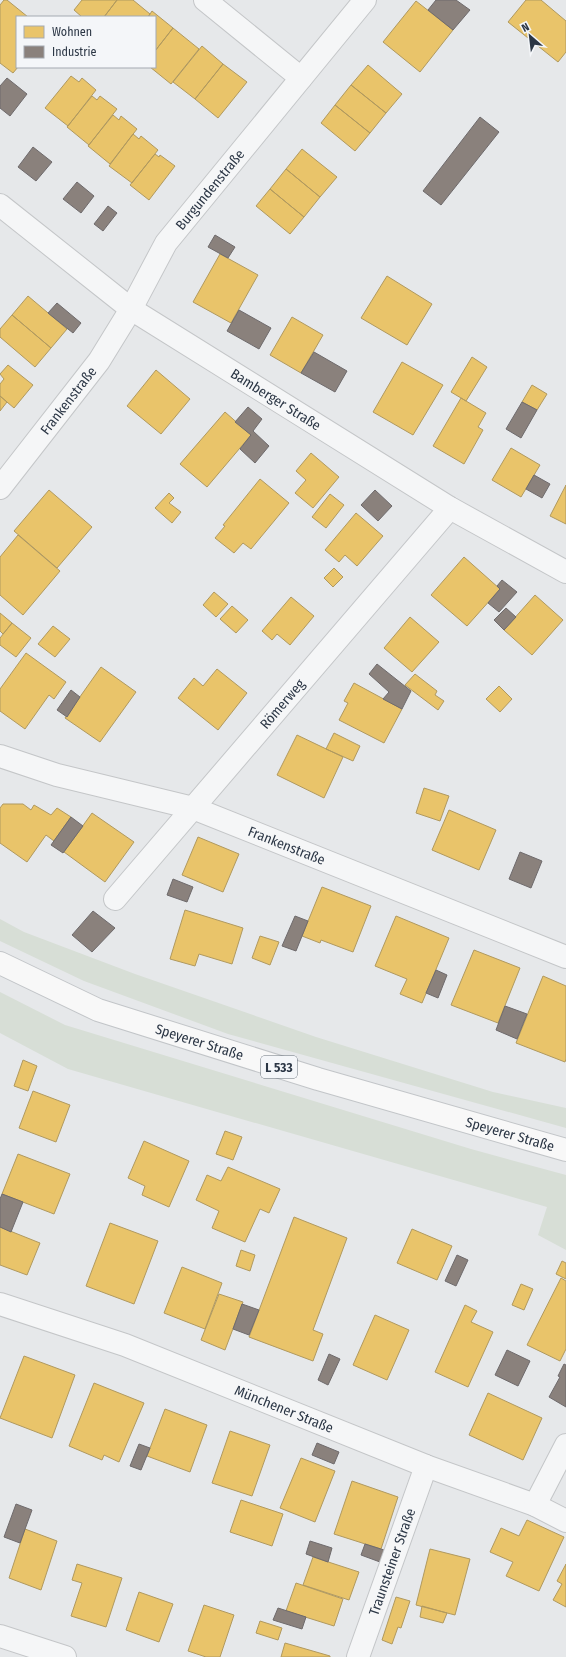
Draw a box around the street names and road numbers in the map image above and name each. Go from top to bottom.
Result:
street label: Burgundenstraße [172,146,248,233]
street label: Frankenstraße [37,363,100,438]
street label: Bamberger Straße [227,365,324,434]
street label: Römerweg [257,676,309,733]
street label: Frankenstraße [246,823,328,869]
street label: Speyerer Straße [153,1021,245,1064]
road number: L 533 [261,1056,297,1078]
street label: Speyerer Straße [464,1114,556,1155]
street label: Münchener Straße [232,1382,336,1437]
street label: Traunsteiner Straße [365,1506,419,1618]

